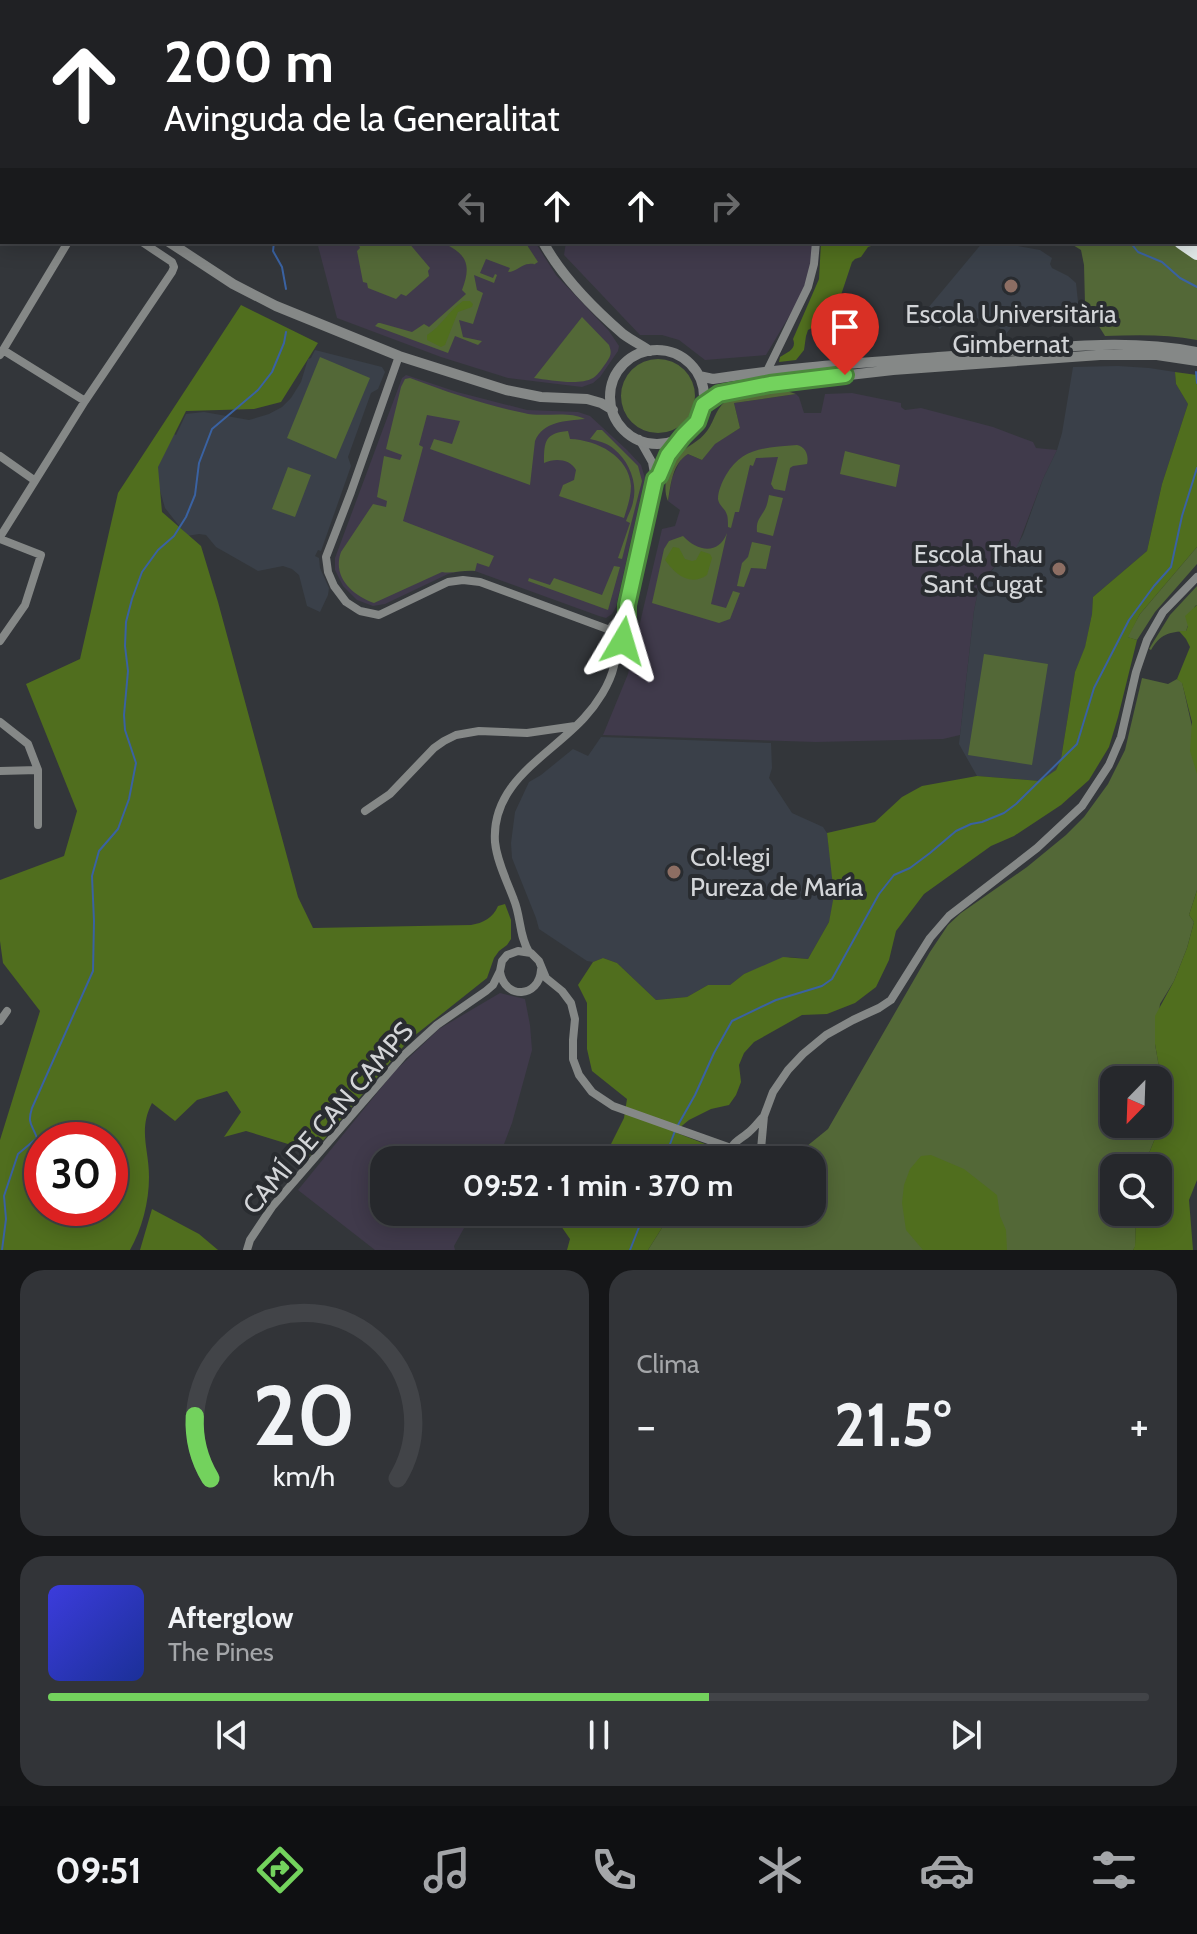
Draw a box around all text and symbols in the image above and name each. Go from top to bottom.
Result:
text: 200 m [164,28,334,96]
icon: ahead [32,32,136,136]
text: Avinguda de la Generalitat [164,96,560,140]
icon: left [451,184,495,228]
icon: ahead [535,184,579,228]
icon: ahead [619,184,663,228]
icon: right [703,184,747,228]
marker: Escola Universitària Gimbernat [1002,277,1020,295]
pin [811,293,879,375]
place label: Escola Universitària Gimbernat [905,298,1117,360]
icon: arrive [823,305,867,349]
place label: Escola Thau Sant Cugat [914,538,1043,600]
marker: Escola Thau Sant Cugat [1050,560,1068,578]
position arrow [581,599,665,683]
place label: Col·legi Pureza de María [690,841,864,903]
marker: Col·legi Pureza de María [665,863,683,881]
street label: CAMÍ DE CAN CAMPS [236,1015,420,1221]
north arrow [1100,1066,1172,1138]
map controls [1100,1066,1172,1226]
speed limit sign: 30 [24,1122,128,1226]
button: search [1100,1154,1172,1226]
text: 09:52 · 1 min · 370 m [463,1167,733,1204]
text: Clima [637,1348,699,1380]
text: 20 [253,1365,356,1466]
text: 21.5° [834,1388,951,1461]
text: − [637,1399,656,1452]
text: + [1130,1399,1149,1452]
text: km/h [273,1458,336,1493]
text: Afterglow [168,1599,294,1636]
text: The Pines [168,1636,274,1668]
icon: previous [210,1713,254,1757]
icon: pause [577,1713,621,1757]
icon: next [944,1713,988,1757]
icon: directions [252,1842,308,1898]
icon: music [419,1842,475,1898]
icon: phone [586,1842,642,1898]
icon: climate [752,1842,808,1898]
icon: car [919,1842,975,1898]
icon: filters [1086,1842,1142,1898]
text: 09:51 [55,1848,142,1892]

